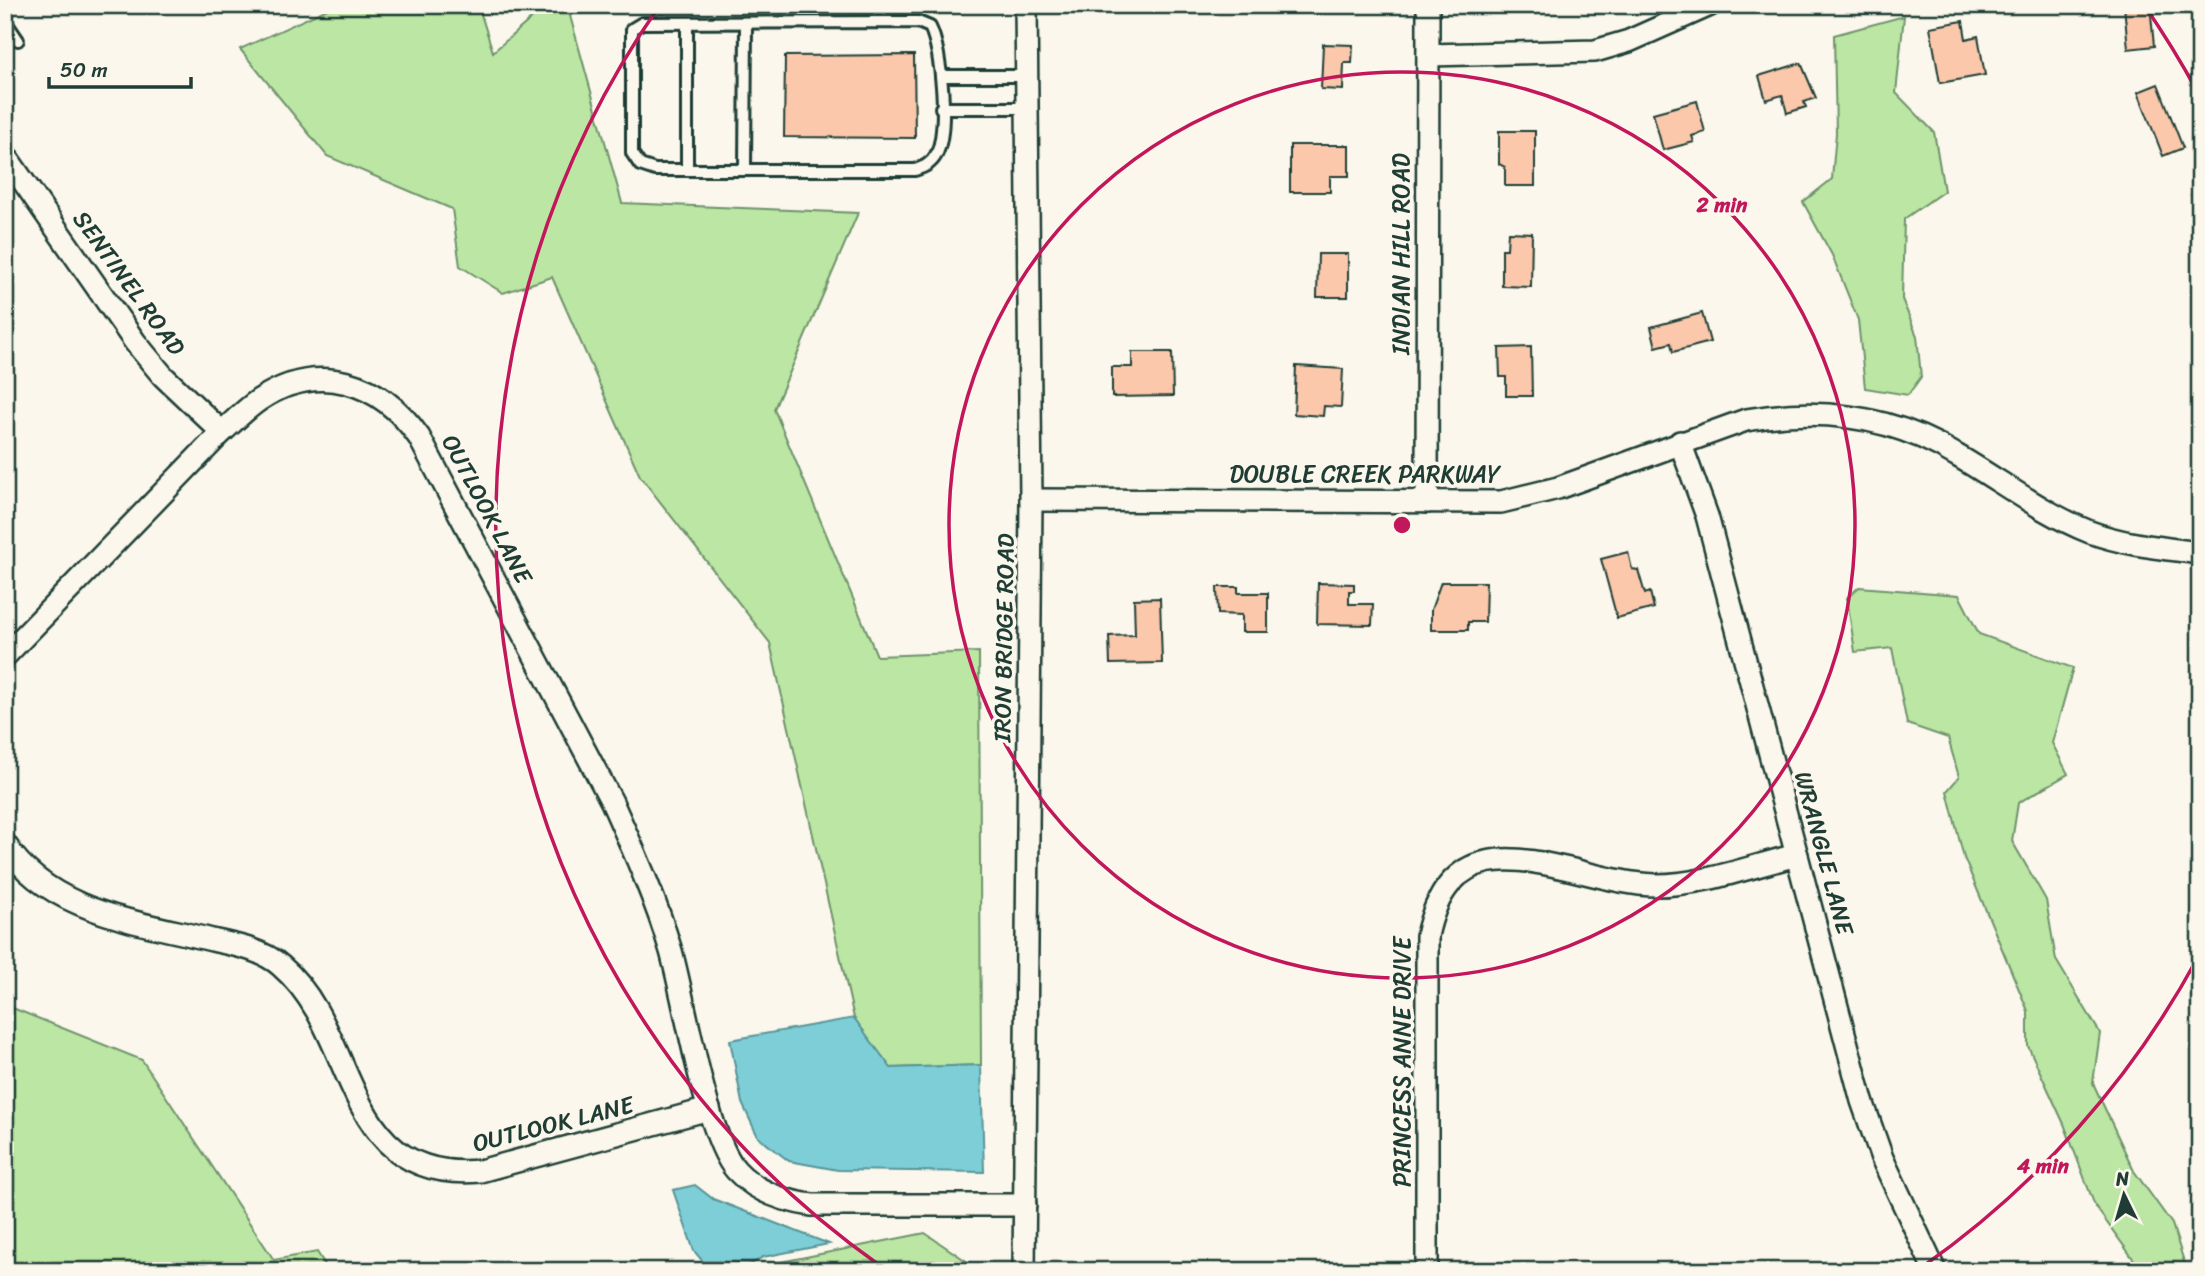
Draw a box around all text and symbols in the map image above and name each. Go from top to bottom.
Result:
scale bar [49,46,191,90]
text: 50 m [60,51,108,89]
street label: INDIAN HILL ROAD [1380,153,1422,356]
text: 2 min [1696,186,1748,224]
street label: SENTINEL ROAD [62,201,197,365]
street label: OUTLOOK LANE [430,427,545,593]
street label: DOUBLE CREEK PARKWAY [1229,453,1501,495]
centre of rings [1390,513,1414,537]
street label: IRON BRIDGE ROAD [981,532,1027,744]
street label: WRANGLE LANE [1782,766,1866,941]
street label: PRINCESS ANNE DRIVE [1381,935,1423,1187]
street label: OUTLOOK LANE [468,1083,639,1164]
text: 4 min [2016,1147,2070,1185]
north arrow [2090,1160,2160,1230]
text: N [2114,1161,2131,1196]

